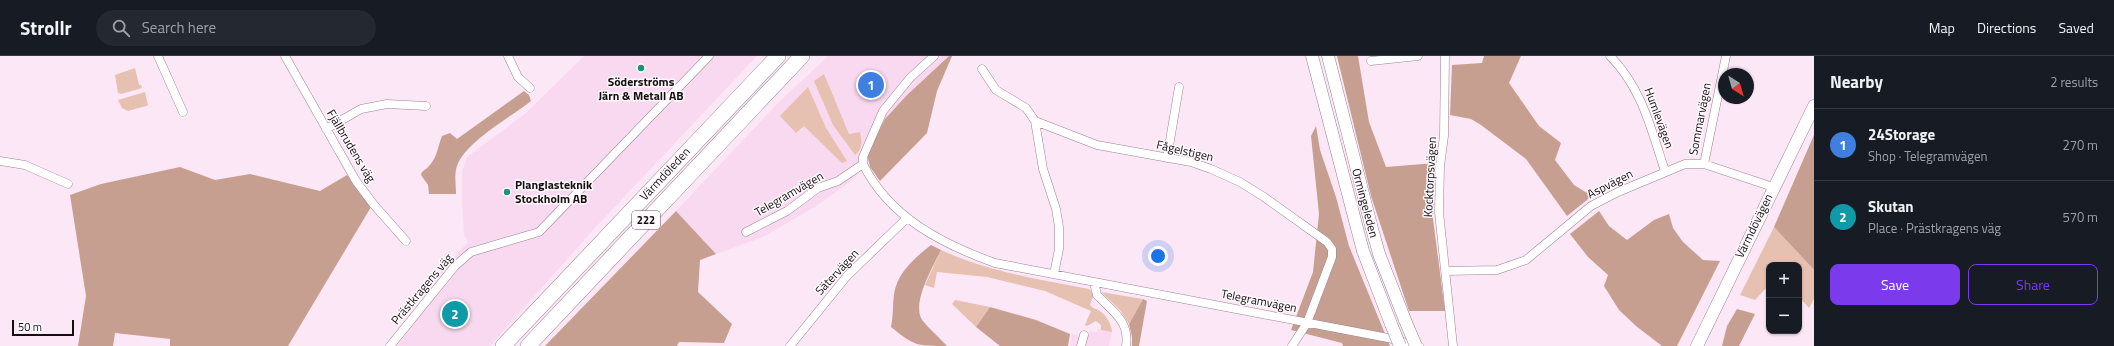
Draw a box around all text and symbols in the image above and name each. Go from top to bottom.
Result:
search box [96,10,376,46]
text: Strollr [20,13,72,42]
text: Search here [142,16,216,39]
icon: search [110,17,132,39]
text: Map [1929,17,1955,38]
text: Directions [1977,17,2036,38]
text: Saved [2058,17,2094,38]
marker: Söderströms Järn & Metall AB [636,63,646,73]
north arrow [1718,68,1754,104]
text: Nearby [1830,69,1883,95]
pin: 1 [858,70,884,100]
place label: Söderströms Järn & Metall AB [598,72,684,105]
text: 2 results [2050,72,2098,92]
street label: Sommarvägen [1683,81,1716,157]
street label: Humlevägen [1640,85,1679,151]
street label: Fjällbrudens väg [322,106,381,186]
text: 24Storage [1868,123,1935,146]
street label: Fågelstigen [1155,135,1216,166]
text: 1 [1839,135,1847,155]
text: 270 m [2062,135,2098,155]
street label: Kocktorpsvägen [1418,136,1441,218]
street label: Värmdöleden [635,143,695,205]
text: Shop · Telegramvägen [1868,146,1987,166]
street label: Aspvägen [1583,164,1636,203]
street label: Telegramvägen [751,166,827,221]
street label: Ormingeleden [1347,166,1384,240]
place label: Planglasteknik Stockholm AB [515,175,593,208]
marker: Planglasteknik Stockholm AB [502,187,512,197]
street label: Värmdövägen [1730,190,1777,261]
text: Skutan [1868,195,1914,218]
text: 2 [1839,207,1847,227]
text: 570 m [2062,207,2098,227]
road number: 222 [632,211,660,229]
text: Place · Prästkragens väg [1868,218,2001,238]
street label: Sätervägen [810,244,863,299]
your location [1148,246,1168,266]
street label: Prästkragens väg [386,249,457,328]
map controls [1766,262,1802,334]
button: + [1766,262,1802,298]
button: Save [1830,264,1960,305]
button: Share [1968,264,2098,305]
street label: Telegramvägen [1220,284,1299,317]
button: − [1766,298,1802,334]
pin: 2 [442,299,468,329]
scale bar [12,318,74,337]
text: 50 m [18,319,42,335]

